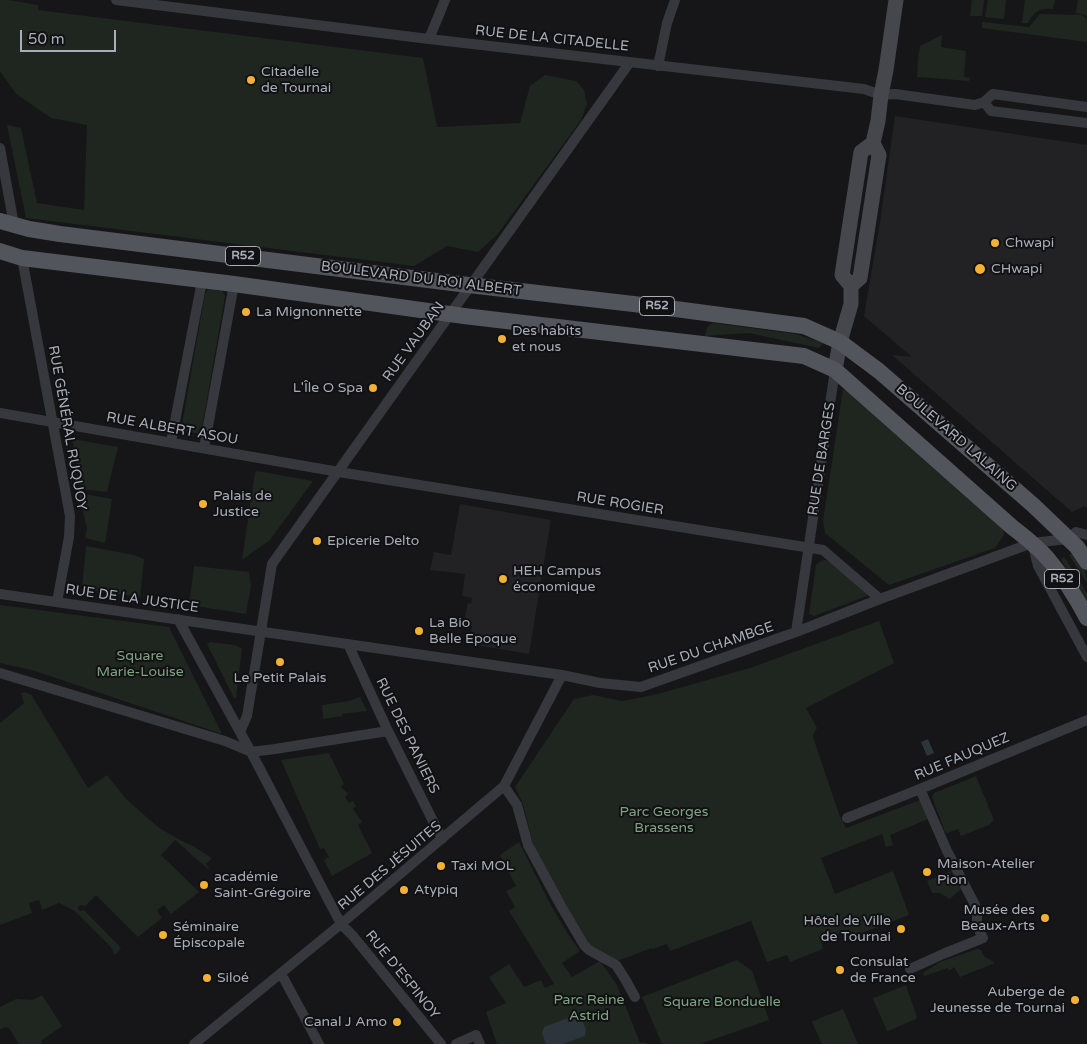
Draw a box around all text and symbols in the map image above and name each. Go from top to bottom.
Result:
scale bar [22,20,119,52]
street label: RUE DE LA CITADELLE [474,23,630,55]
text: 50 m [28,30,65,48]
place label: Citadelle de Tournai [261,64,331,96]
marker: Citadelle de Tournai [245,74,257,86]
place label: Chwapi [1005,235,1054,251]
marker: Chwapi [989,237,1001,249]
road number: R52 [226,247,260,266]
street label: BOULEVARD DU ROI ALBERT [320,258,522,300]
place label: CHwapi [991,261,1042,277]
marker: CHwapi [973,262,987,276]
road number: R52 [640,296,674,316]
street label: RUE VAUBAN [379,299,449,385]
place label: La Mignonnette [256,304,362,320]
marker: La Mignonnette [240,306,252,318]
place label: Des habits et nous [512,323,581,356]
marker: Des habits et nous [496,333,508,345]
street label: RUE GÉNÉRAL RUQUOY [44,344,90,512]
place label: L'Île O Spa [293,380,363,396]
street label: BOULEVARD LALAING [892,381,1020,495]
marker: L'Île O Spa [367,382,379,394]
street label: RUE DE BARGES [805,401,839,517]
street label: RUE ALBERT ASOU [105,409,239,449]
place label: Palais de Justice [213,488,272,520]
street label: RUE ROGIER [575,489,665,519]
marker: Palais de Justice [197,498,209,510]
place label: Epicerie Delto [327,533,419,549]
marker: Epicerie Delto [311,535,323,547]
place label: HEH Campus économique [513,563,601,596]
road number: R52 [1044,570,1080,588]
marker: HEH Campus économique [497,573,509,585]
street label: RUE DE LA JUSTICE [64,581,200,617]
place label: La Bio Belle Epoque [429,615,517,648]
street label: RUE DU CHAMBGE [646,619,776,677]
marker: La Bio Belle Epoque [413,625,425,637]
park label: Square Marie-Louise [96,648,184,680]
marker: Le Petit Palais [274,656,286,668]
place label: Le Petit Palais [233,670,327,686]
street label: RUE DES PANIERS [372,675,442,797]
street label: RUE FAUQUEZ [912,729,1012,785]
park label: Parc Georges Brassens [620,804,708,836]
street label: RUE DES JÉSUITES [335,818,445,914]
place label: Maison-Atelier Pion [937,856,1035,889]
place label: Taxi MOL [451,858,514,874]
marker: Taxi MOL [435,860,447,872]
marker: Maison-Atelier Pion [921,866,933,878]
place label: académie Saint-Grégoire [214,869,311,902]
marker: académie Saint-Grégoire [198,879,210,891]
place label: Atypiq [414,882,458,898]
marker: Atypiq [398,884,410,896]
place label: Musée des Beaux-Arts [961,902,1035,934]
marker: Musée des Beaux-Arts [1039,912,1051,924]
place label: Hôtel de Ville de Tournai [804,913,891,946]
place label: Séminaire Épiscopale [173,919,245,952]
marker: Hôtel de Ville de Tournai [895,923,907,935]
street label: RUE D'ESPINOY [361,927,443,1023]
marker: Séminaire Épiscopale [157,929,169,941]
place label: Consulat de France [850,954,916,986]
marker: Consulat de France [834,964,846,976]
place label: Siloé [217,970,249,986]
marker: Siloé [201,972,213,984]
place label: Auberge de Jeunesse de Tournai [930,984,1065,1016]
park label: Parc Reine Astrid [554,992,624,1024]
park label: Square Bonduelle [663,994,781,1010]
marker: Auberge de Jeunesse de Tournai [1069,994,1081,1006]
place label: Canal J Amo [304,1014,387,1030]
marker: Canal J Amo [391,1016,403,1028]

